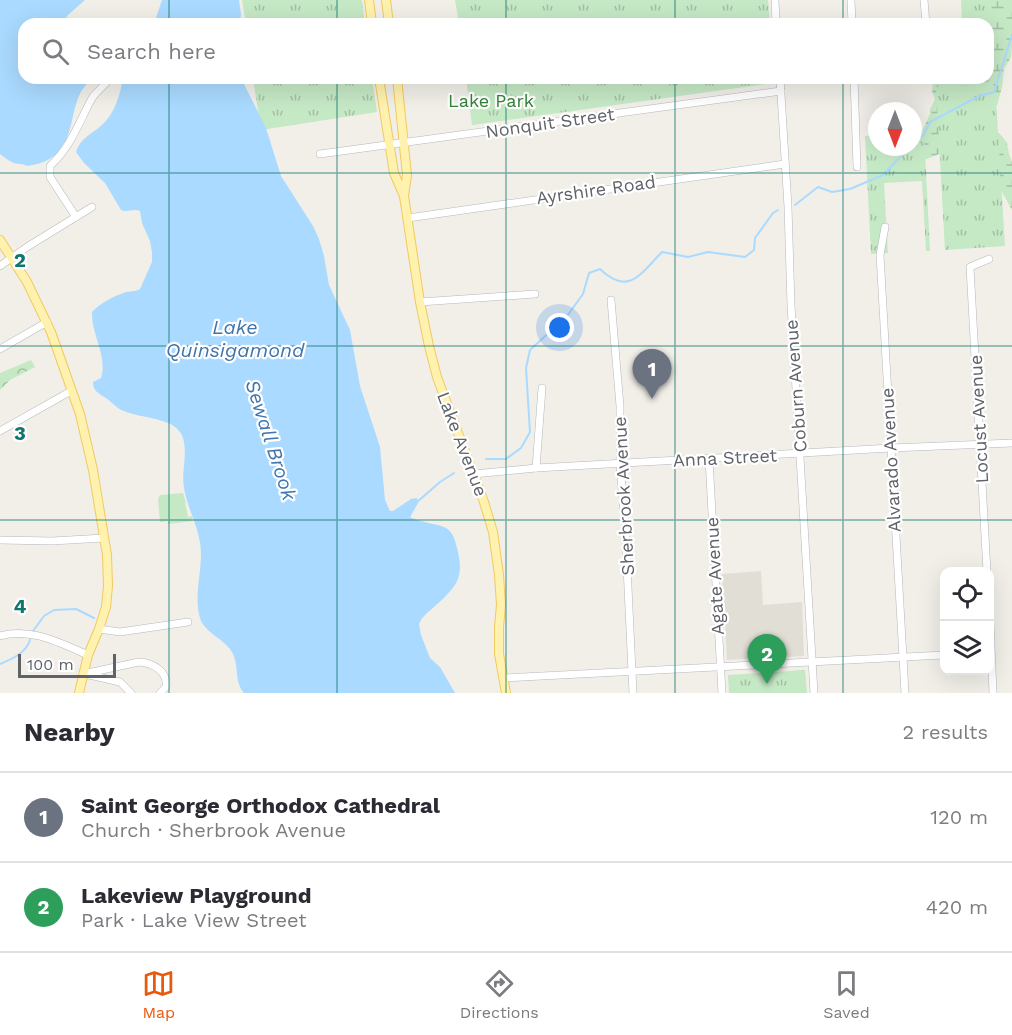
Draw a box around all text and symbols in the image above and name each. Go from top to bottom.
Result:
search box [18,18,994,84]
icon: search [39,35,72,68]
text: Search here [87,39,216,64]
park label: Lake Park [448,90,534,111]
north arrow [868,102,922,156]
street label: Nonquit Street [484,103,616,142]
street label: Ayrshire Road [535,171,657,208]
text: 2 [14,248,26,272]
your location [545,313,574,342]
water label: Lake Quinsigamond [166,315,305,362]
street label: Coburn Avenue [780,319,811,453]
pin: 1 [632,350,672,399]
street label: Locust Avenue [965,354,992,484]
water label: Sewall Brook [240,377,302,504]
street label: Alvarado Avenue [876,387,905,533]
street label: Lake Avenue [433,389,492,499]
street label: Sherbrook Avenue [609,416,638,576]
text: 3 [14,421,26,445]
street label: Anna Street [672,444,778,471]
street label: Agate Avenue [701,516,728,636]
map controls [940,567,994,675]
button: locate [940,567,994,621]
text: 4 [14,594,27,618]
button: layers [940,621,994,675]
pin: 2 [748,634,786,684]
scale bar [18,651,116,678]
text: 100 m [27,655,74,674]
text: Nearby [24,717,115,747]
text: 2 results [903,720,988,744]
text: Saint George Orthodox Cathedral [81,793,440,818]
text: 1 [39,805,48,829]
text: 120 m [930,805,988,829]
text: Church · Sherbrook Avenue [81,818,346,842]
text: Lakeview Playground [81,883,311,908]
text: 2 [38,895,49,919]
text: 420 m [926,895,988,919]
text: Park · Lake View Street [81,908,307,932]
tab: Map [142,967,175,1022]
tab: Directions [460,967,539,1022]
tab: Saved [823,967,870,1022]

